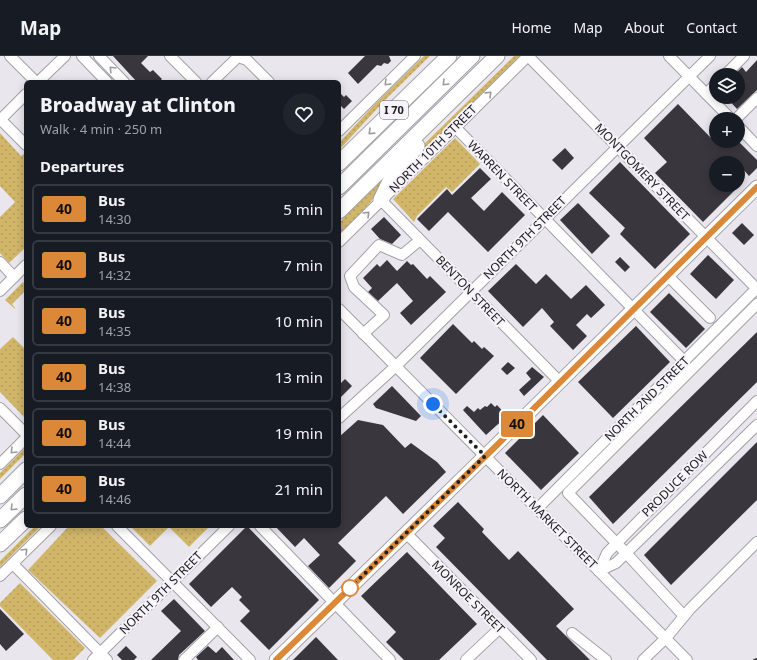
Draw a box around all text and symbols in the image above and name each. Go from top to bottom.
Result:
text: Map [20,15,61,41]
text: Home [512,18,551,37]
text: Map [573,18,603,37]
text: About [625,18,664,37]
text: Contact [686,18,737,37]
one-way arrow [109,66,116,74]
map controls [709,68,745,192]
button: layers [709,68,745,104]
one-way arrow [384,78,392,86]
one-way arrow [442,78,450,86]
one-way arrow [484,91,492,99]
text: Broadway at Clinton [40,92,236,118]
button: heart [283,93,325,135]
road number: I 70 [380,101,408,119]
street label: NORTH 10TH STREET [385,101,481,196]
button: + [709,112,745,148]
street label: MONTGOMERY STREET [591,119,694,224]
text: Walk · 4 min · 250 m [40,120,162,138]
one-way arrow [368,127,376,135]
street label: WARREN STREET [464,136,541,215]
text: Departures [40,156,124,176]
button: − [709,156,745,192]
text: Bus [98,190,125,210]
street label: NORTH 9TH STREET [479,192,570,283]
text: 40 [56,199,72,218]
text: 5 min [283,199,323,219]
text: 14:30 [98,210,131,228]
one-way arrow [362,211,370,219]
text: Bus [98,246,125,266]
street label: BENTON STREET [432,252,509,330]
text: 40 [56,255,72,274]
text: 7 min [283,255,323,275]
text: 14:32 [98,266,131,284]
text: Bus [98,302,125,322]
text: 40 [56,311,72,330]
text: 10 min [275,311,323,331]
text: 14:35 [98,322,131,340]
street label: NORTH 2ND STREET [601,352,693,445]
text: Bus [98,358,125,378]
text: 40 [56,367,72,386]
text: 13 min [275,367,323,387]
text: 14:38 [98,378,131,396]
your location [423,394,443,414]
line badge: 40 [499,411,535,437]
text: Bus [98,414,125,434]
text: 40 [509,414,525,433]
text: 40 [56,423,72,442]
text: 19 min [275,423,323,443]
text: 14:44 [98,434,131,452]
one-way arrow [10,446,18,454]
street label: PRODUCE ROW [638,447,711,520]
street label: NORTH MARKET STREET [494,465,601,573]
text: Bus [98,470,125,490]
text: 40 [56,479,72,498]
text: 21 min [275,479,323,499]
text: 14:46 [98,490,131,508]
one-way arrow [10,503,18,510]
street label: NORTH 9TH STREET [115,547,206,638]
one-way arrow [20,548,28,556]
street label: MONROE STREET [428,556,509,637]
unlabelled marker [341,579,359,597]

